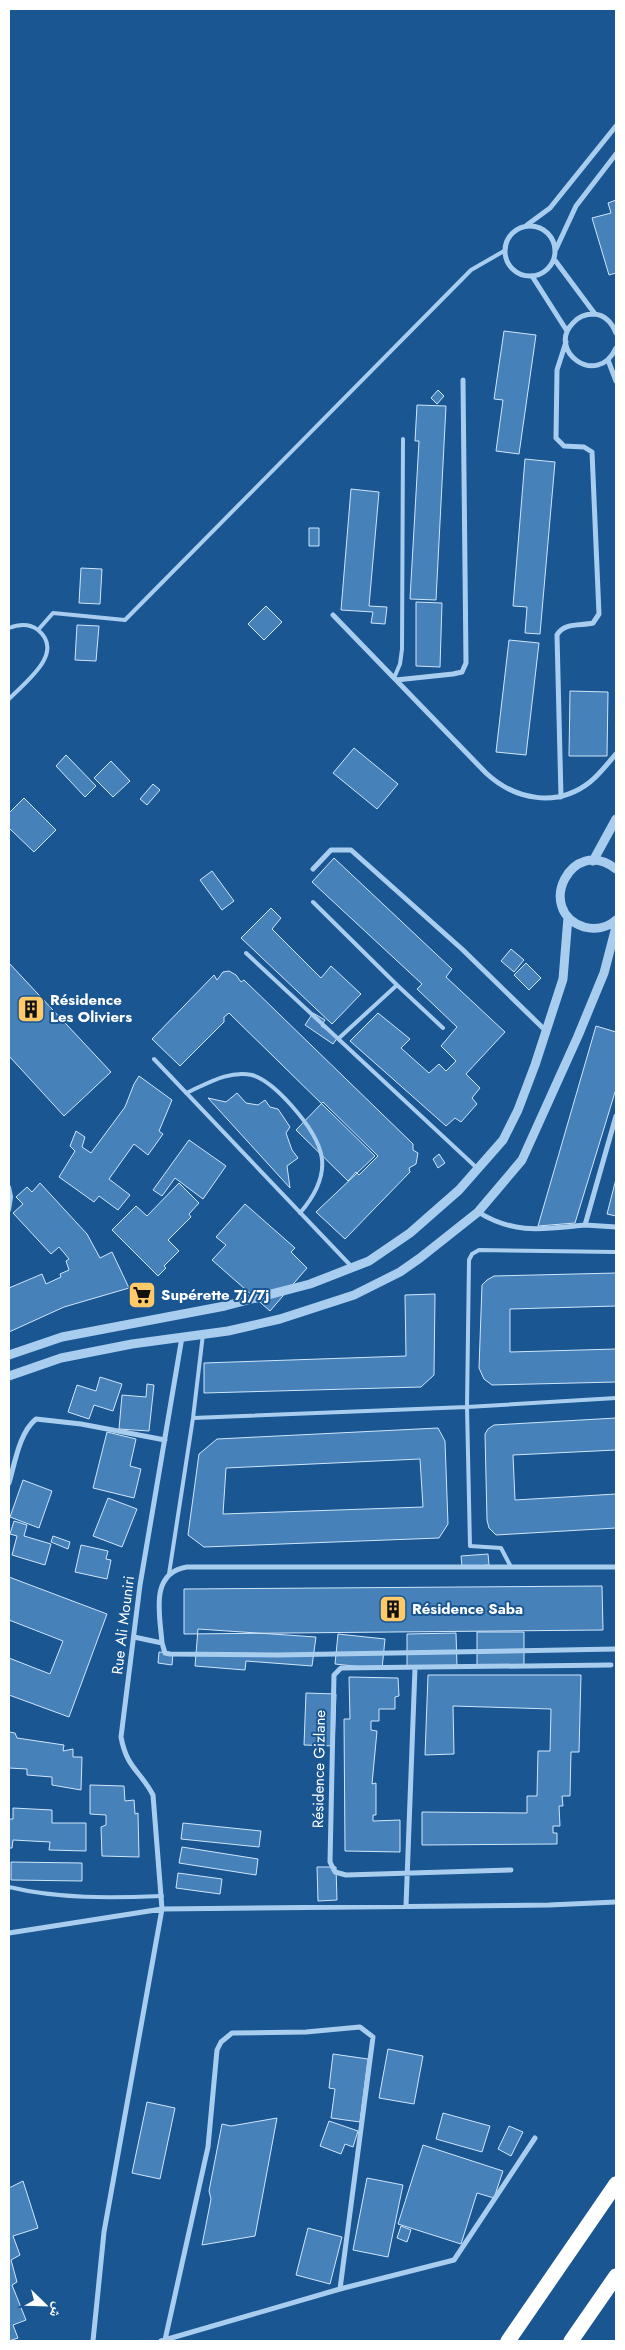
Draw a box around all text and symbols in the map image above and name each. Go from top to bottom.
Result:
place label: Résidence Les Oliviers [50,989,132,1028]
building icon: Résidence Les Oliviers [16,994,46,1024]
supermarket icon: Supérette 7j/7j [127,1280,157,1310]
place label: Supérette 7j/7j [161,1284,269,1306]
street label: Rue Ali Mouniri [106,1574,140,1676]
building icon: Résidence Saba [378,1594,408,1624]
place label: Résidence Saba [412,1598,523,1620]
street label: Résidence Gizlane [307,1709,331,1828]
north arrow [20,2280,70,2330]
text: ش [45,2299,69,2321]

